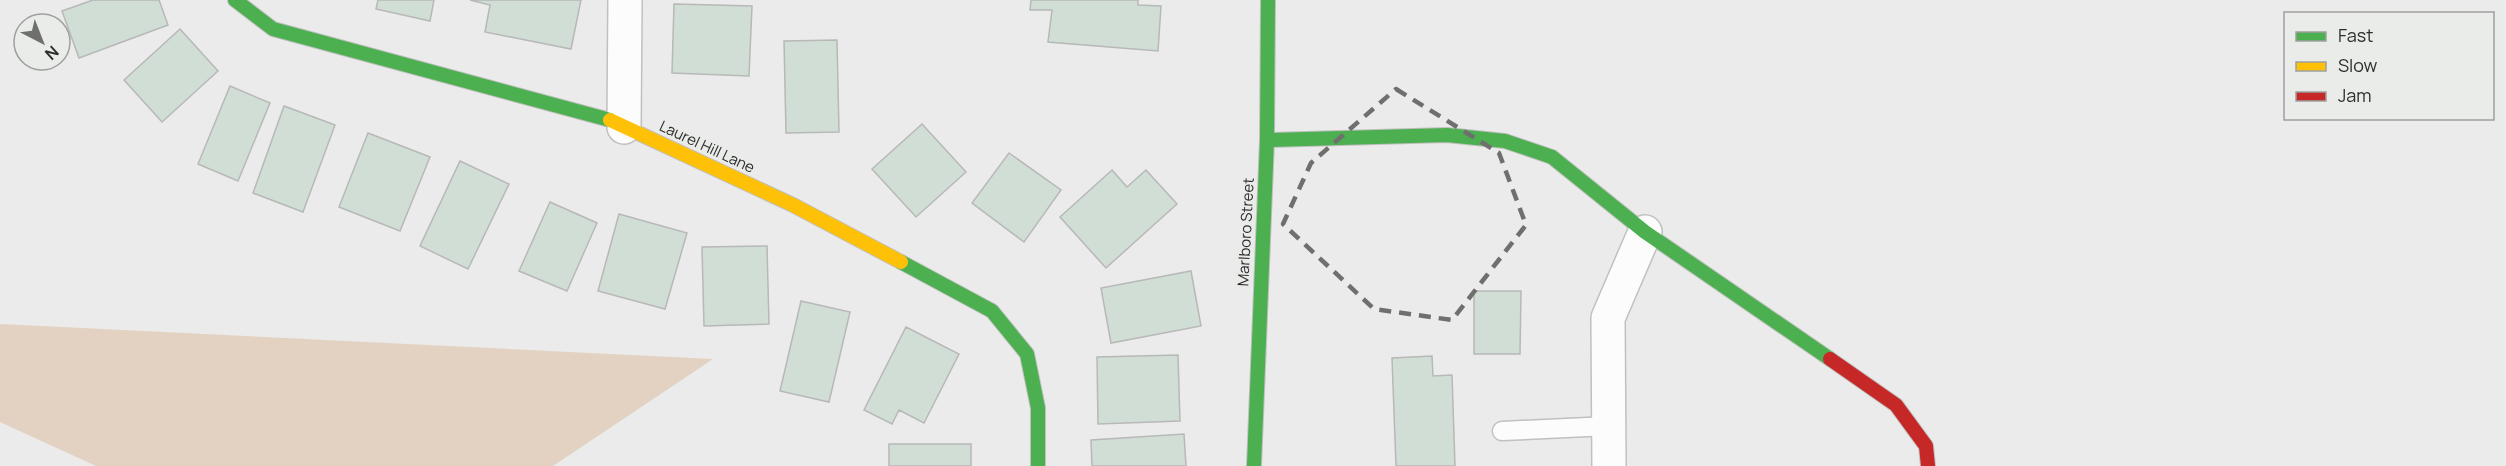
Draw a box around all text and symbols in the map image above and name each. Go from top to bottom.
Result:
north arrow [12,12,72,72]
legend [2284,12,2494,120]
text: Fast [2338,23,2373,47]
text: N [40,41,64,65]
text: Slow [2338,53,2378,77]
text: Jam [2338,83,2372,107]
street label: Laurel Hill Lane [656,115,758,178]
street label: Marlboro Street [1232,177,1259,287]

